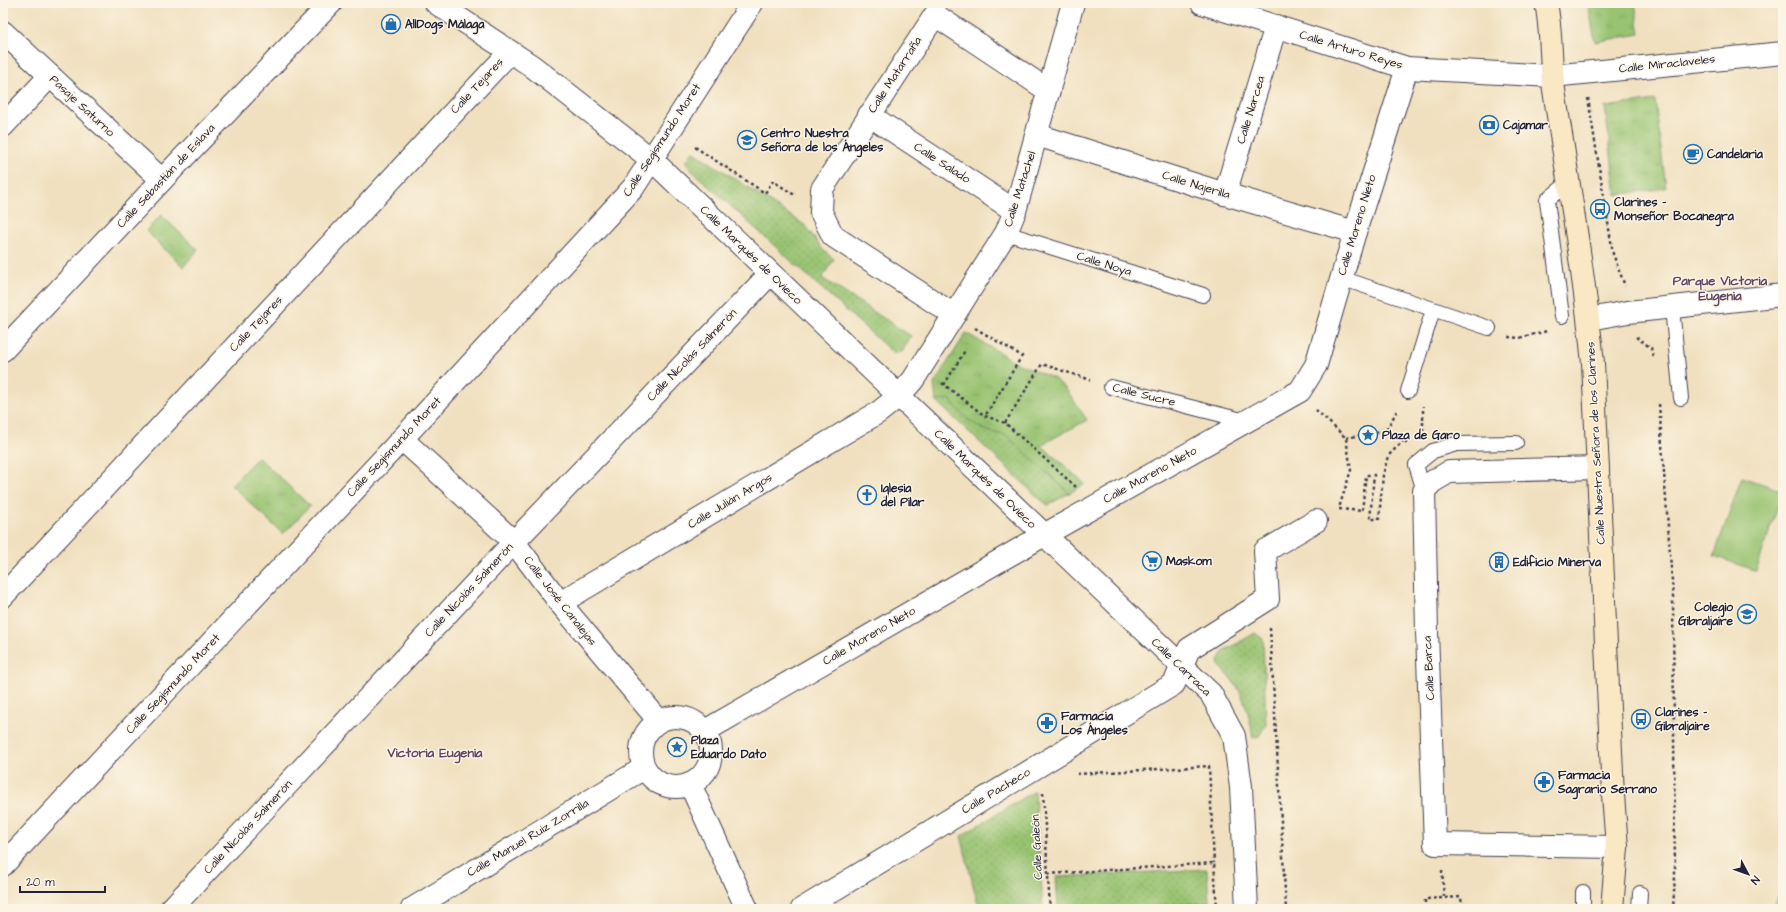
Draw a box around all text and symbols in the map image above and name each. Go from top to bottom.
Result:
shop icon: AllDogs Málaga [380,13,402,35]
place label: AllDogs Málaga [405,16,485,35]
street label: Calle Arturo Reyes [1297,26,1405,75]
street label: Calle Matarraña [864,33,926,117]
street label: Calle Miraclaveles [1618,50,1716,78]
street label: Calle Tejares [447,54,507,118]
street label: Pasaje Saturno [46,71,118,141]
street label: Calle Narcea [1233,74,1269,146]
street label: Calle Segismundo Moret [619,80,706,200]
bank icon: Cajamar [1478,114,1500,136]
place label: Cajamar [1503,117,1548,135]
street label: Calle Sebastián de Eslava [113,120,219,232]
place label: Centro Nuestra Señora de los Ángeles [760,125,883,158]
school or university icon: Centro Nuestra Señora de los Ángeles [736,129,758,151]
street label: Calle Salado [910,138,974,188]
cafe icon: Candelaria [1682,143,1704,165]
place label: Candelaria [1707,146,1764,163]
street label: Calle Matachel [1000,149,1040,229]
street label: Calle Najerilla [1160,167,1232,203]
street label: Calle Moreno Nieto [1334,172,1380,277]
place label: Clarines - Monseñor Bocanegra [1614,194,1735,227]
bus stop icon: Clarines - Monseñor Bocanegra [1589,198,1611,220]
street label: Calle Marqués de Ovieco [696,202,806,309]
street label: Calle Noya [1074,248,1134,281]
district label: Parque Victoria Eugenia [1673,272,1768,307]
street label: Calle Tejares [226,292,286,356]
street label: Calle Nicolás Salmerón [643,305,741,405]
street label: Calle Nuestra Señora de los Clarines [1582,341,1610,545]
street label: Calle Sucre [1111,379,1178,411]
street label: Calle Segismundo Moret [343,393,446,502]
place icon: Plaza de Garo [1357,424,1379,446]
street label: Calle Marqués de Ovieco [930,426,1040,533]
place label: Plaza de Garo [1382,427,1460,444]
street label: Calle Moreno Nieto [1100,442,1200,508]
street label: Calle Julián Argos [684,469,776,534]
place label: Iglesia del Pilar [880,480,925,511]
church icon: Iglesia del Pilar [856,484,878,506]
street label: Calle Nicolás Salmerón [421,539,517,641]
supermarket icon: Maskom [1141,550,1163,572]
building icon: Edificio Minerva [1488,551,1510,573]
street label: Calle José Canalejas [520,553,600,649]
place label: Maskom [1166,553,1212,570]
place label: Edificio Minerva [1513,554,1602,571]
place label: Colegio Gibraljaire [1678,599,1733,631]
street label: Calle Moreno Nieto [820,602,919,669]
school or university icon: Colegio Gibraljaire [1736,603,1758,625]
street label: Calle Segismundo Moret [122,630,225,739]
street label: Calle Carraca [1147,634,1215,700]
street label: Calle Barca [1419,635,1439,701]
place label: Clarines - Gibraljaire [1655,704,1710,736]
place label: Farmacia Los Ángeles [1061,708,1128,741]
bus stop icon: Clarines - Gibraljaire [1630,708,1652,730]
pharmacy icon: Farmacia Los Ángeles [1036,712,1058,734]
place label: Plaza Eduardo Dato [691,732,767,763]
place icon: Plaza Eduardo Dato [666,736,688,758]
district label: Victoria Eugenia [387,744,483,764]
street label: Calle Pacheco [958,764,1034,818]
place label: Farmacia Sagrario Serrano [1557,767,1657,800]
pharmacy icon: Farmacia Sagrario Serrano [1533,771,1555,793]
street label: Calle Nicolás Salmerón [200,776,296,878]
street label: Calle Manuel Ruiz Zorrilla [464,795,592,881]
street label: Calle Galeón [1027,814,1047,880]
north arrow [1728,854,1768,894]
scale bar [20,868,105,894]
text: N [1747,873,1763,888]
text: 20 m [26,874,55,891]

